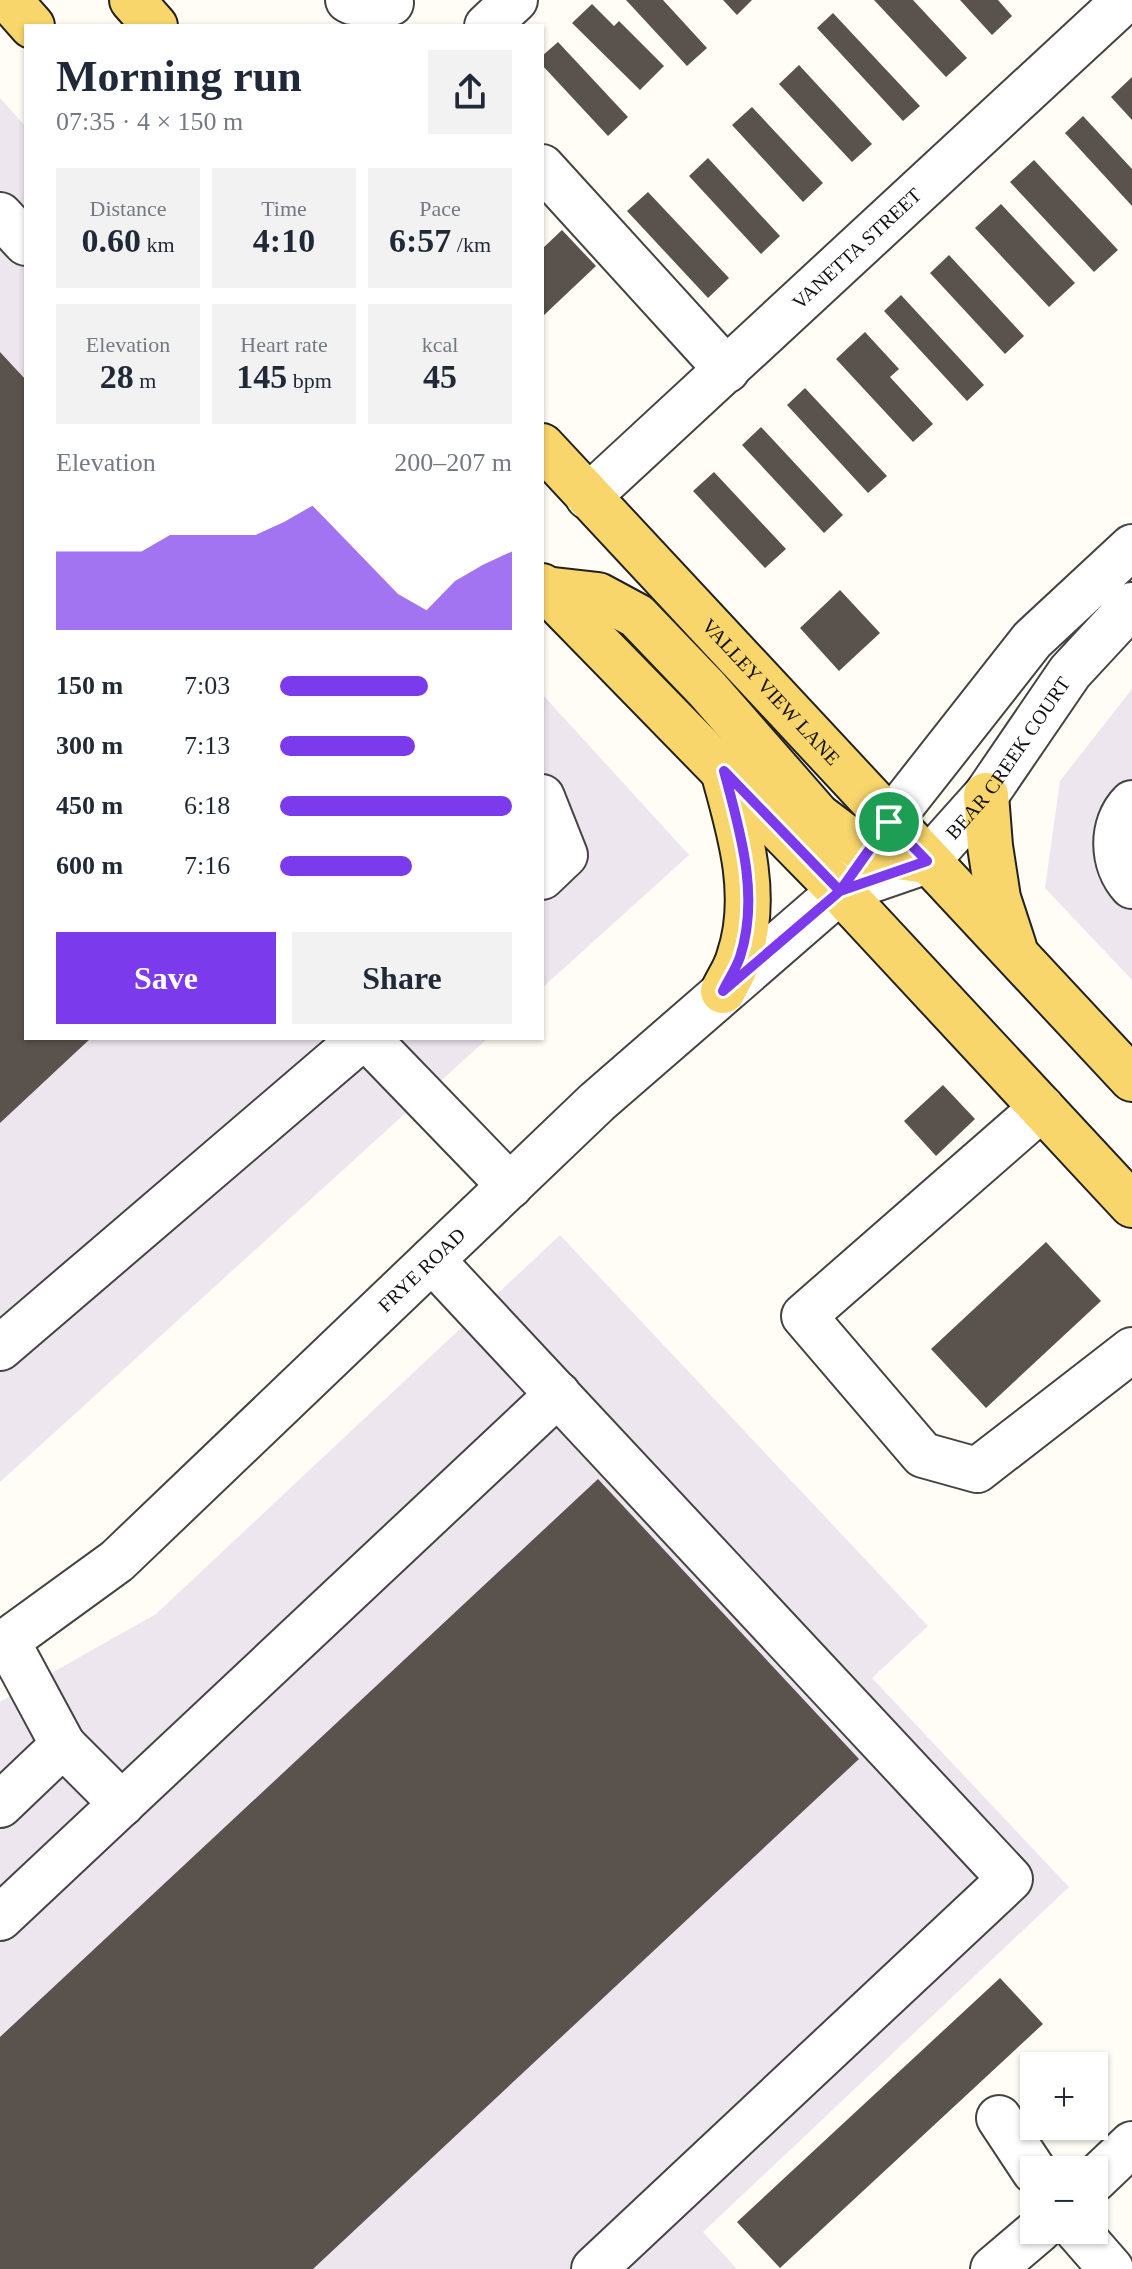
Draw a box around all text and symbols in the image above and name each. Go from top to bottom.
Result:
button: share [428,50,512,134]
text: Morning run [56,52,302,101]
text: 07:35 · 4 × 150 m [56,107,243,136]
street label: VANETTA STREET [788,183,926,313]
text: Distance [90,196,166,221]
text: Time [261,196,307,221]
text: Pace [419,196,461,221]
text: 0.60 [81,222,141,259]
text: 4:10 [253,222,315,259]
text: 6:57 [389,222,451,259]
text: km [141,232,175,257]
text: /km [451,232,491,257]
text: Elevation [86,332,170,357]
text: Heart rate [240,332,328,357]
text: kcal [422,332,458,357]
text: 28 [100,358,134,395]
text: 145 [236,358,287,395]
text: 45 [423,358,457,395]
text: m [134,368,156,393]
text: bpm [287,368,332,393]
text: Elevation [56,448,156,477]
text: 200–207 m [394,448,512,477]
street label: VALLEY VIEW LANE [698,614,844,769]
text: 150 m [56,671,123,700]
text: 7:03 [184,671,230,700]
street label: BEAR CREEK COURT [941,673,1074,843]
text: 300 m [56,731,123,760]
text: 7:13 [184,731,230,760]
pin [855,788,923,856]
text: 450 m [56,791,123,820]
text: 6:18 [184,791,230,820]
icon: arrive [867,800,911,844]
text: 600 m [56,851,123,880]
text: 7:16 [184,851,230,880]
button: Save [56,932,276,1024]
button: Share [292,932,512,1024]
street label: FRYE ROAD [374,1223,470,1316]
map controls [1020,2052,1108,2244]
button: + [1020,2052,1108,2140]
button: − [1020,2156,1108,2244]

